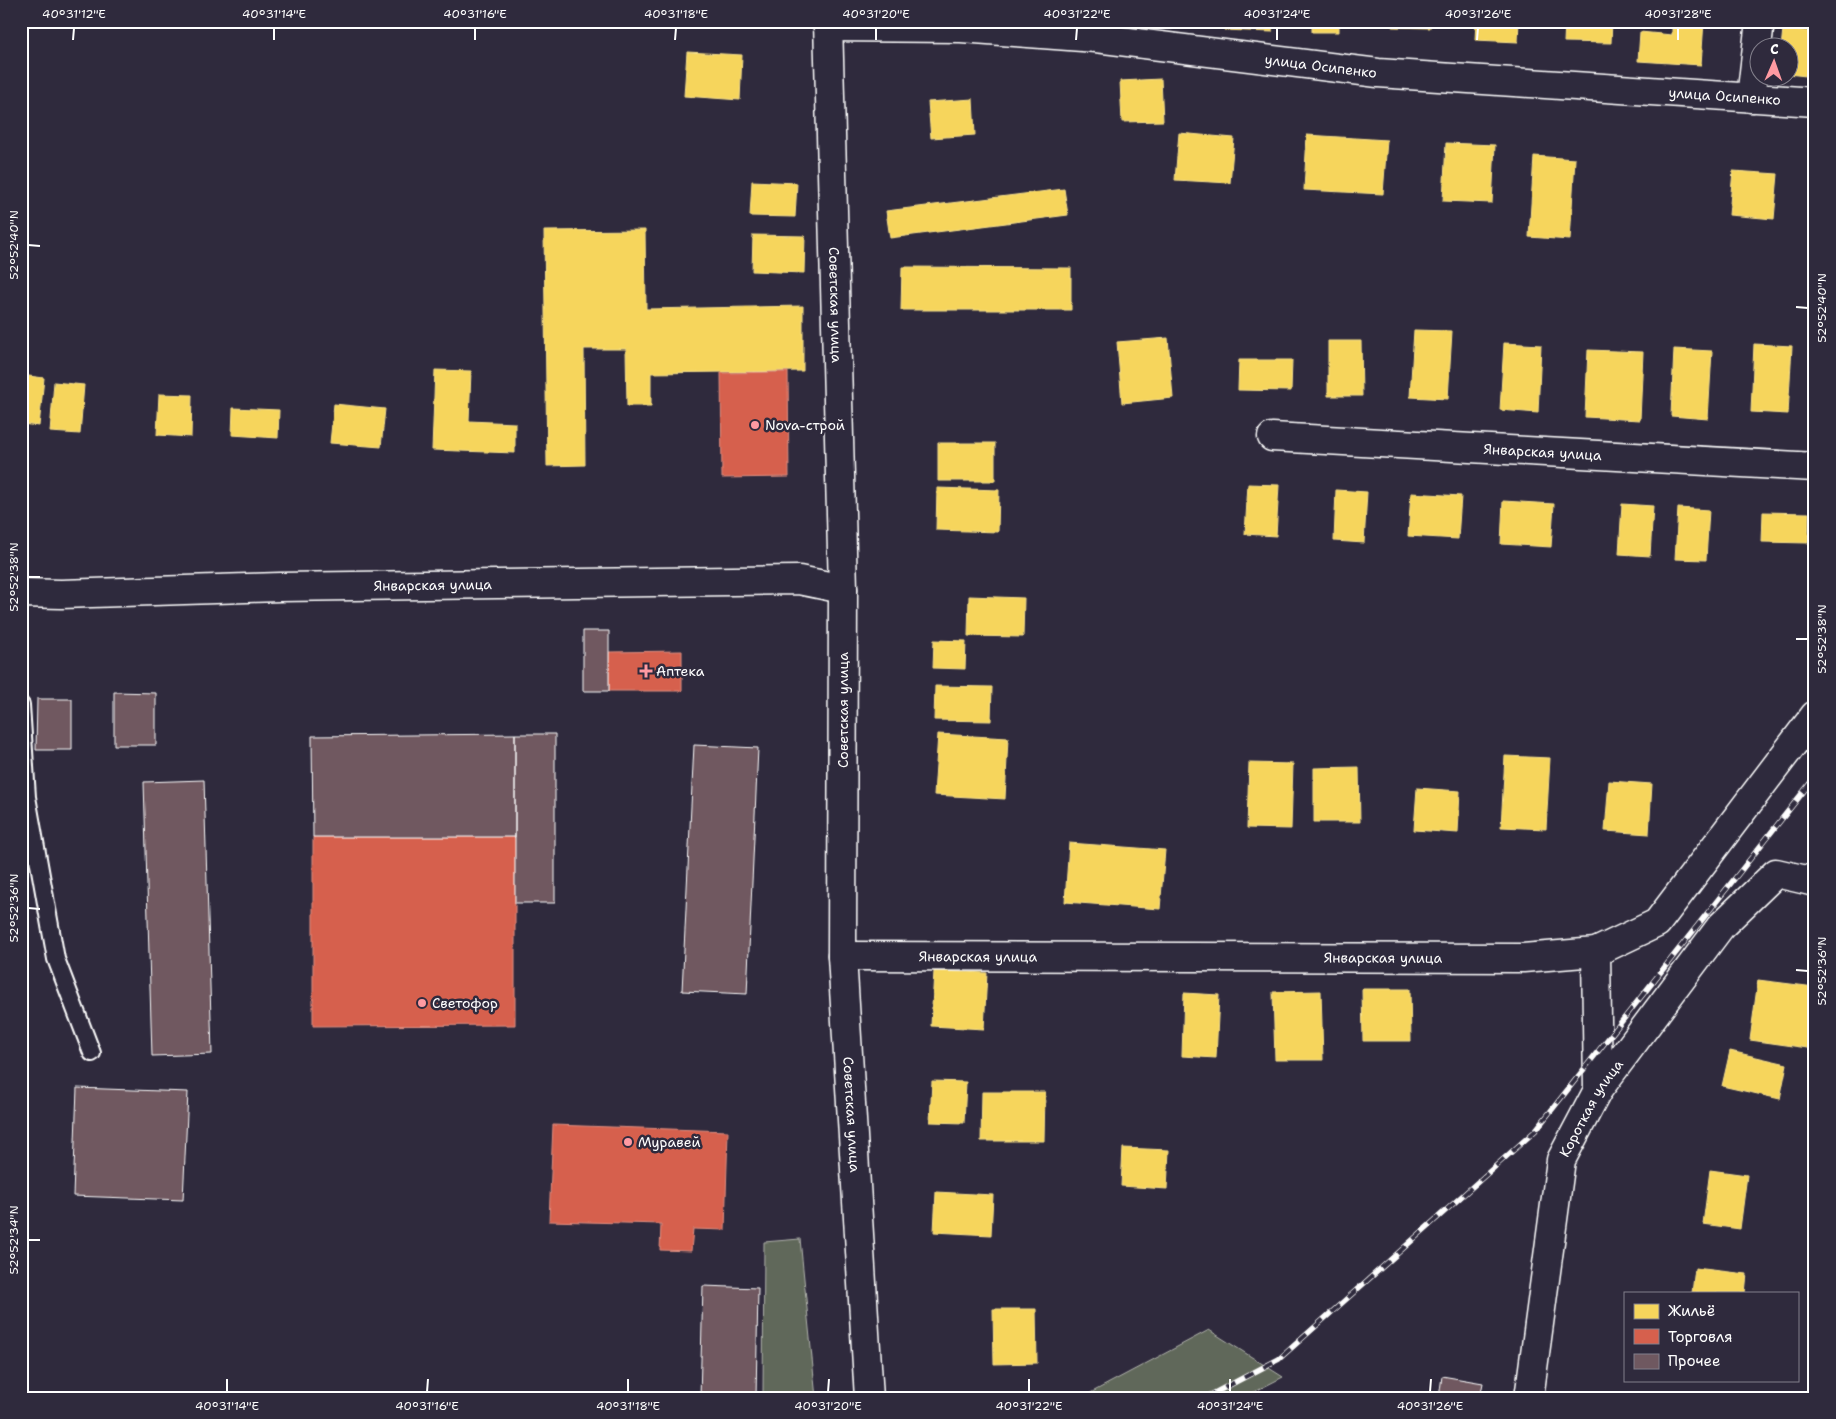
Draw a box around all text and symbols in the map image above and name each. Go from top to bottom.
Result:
text: 40°31'12"E [42,6,106,22]
text: 40°31'14"E [242,6,306,22]
text: 40°31'16"E [443,6,507,22]
text: 40°31'18"E [644,6,708,22]
text: 40°31'20"E [842,6,910,22]
text: 40°31'22"E [1044,6,1110,22]
text: 40°31'24"E [1244,6,1310,22]
text: 40°31'26"E [1445,6,1511,22]
text: 40°31'28"E [1644,6,1712,22]
north arrow [1748,38,1798,88]
text: С [1770,40,1779,58]
street label: улица Осипенко [1264,50,1378,82]
street label: улица Осипенко [1668,83,1782,109]
text: 52°52'40"N [6,210,22,280]
street label: Советская улица [825,247,846,363]
text: 52°52'40"N [1814,273,1830,343]
place label: Nova-строй [765,416,845,434]
marker: Nova-строй [749,419,761,431]
street label: Январская улица [1483,440,1602,464]
text: 52°52'38"N [6,542,22,612]
street label: Январская улица [374,575,492,595]
text: 52°52'38"N [1814,604,1830,674]
street label: Советская улица [834,652,852,768]
place label: Аптека [656,662,705,680]
marker: Аптека [640,665,652,677]
text: 52°52'36"N [6,874,22,942]
text: 52°52'36"N [1814,937,1830,1005]
street label: Январская улица [919,947,1037,966]
street label: Январская улица [1324,948,1442,967]
place label: Светофор [432,994,498,1012]
marker: Светофор [416,997,428,1009]
street label: Советская улица [839,1056,864,1173]
street label: Короткая улица [1555,1056,1627,1160]
place label: Муравей [638,1133,701,1151]
marker: Муравей [622,1136,634,1148]
text: 52°52'34"N [6,1205,22,1275]
legend [1624,1292,1798,1382]
text: Жильё [1668,1301,1715,1321]
text: Торговля [1668,1327,1733,1347]
text: Прочее [1668,1351,1720,1371]
text: 40°31'14"E [195,1398,259,1414]
text: 40°31'16"E [395,1398,459,1414]
text: 40°31'18"E [596,1398,660,1414]
text: 40°31'20"E [794,1398,862,1414]
text: 40°31'22"E [996,1398,1062,1414]
text: 40°31'24"E [1197,1398,1263,1414]
text: 40°31'26"E [1397,1398,1463,1414]

